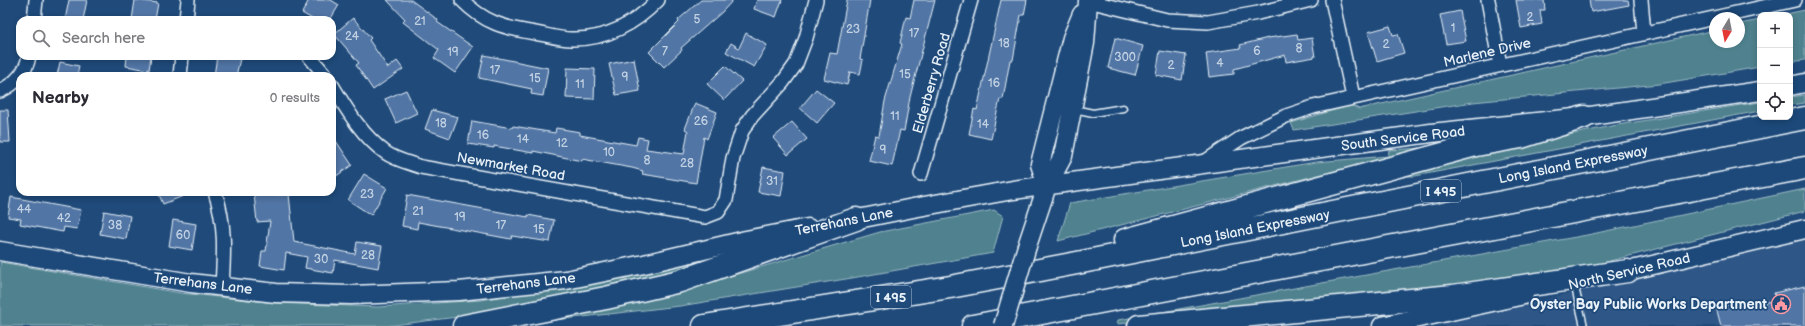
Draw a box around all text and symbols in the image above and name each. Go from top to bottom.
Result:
house number: 2 [1526,10,1534,25]
house number: 5 [694,12,701,27]
north arrow [1709,12,1745,48]
map controls [1757,12,1793,120]
button: + [1757,12,1793,48]
house number: 21 [414,14,426,29]
search box [16,16,336,60]
house number: 1 [1451,21,1455,36]
house number: 23 [846,22,860,37]
house number: 17 [909,26,919,41]
icon: search [30,27,52,49]
text: Search here [62,29,145,48]
house number: 24 [345,29,360,44]
street label: Elderberry Road [909,31,954,135]
street label: Marlene Drive [1442,34,1533,71]
house number: 18 [998,36,1010,51]
house number: 2 [1382,37,1390,52]
house number: 8 [1296,41,1303,56]
house number: 7 [662,44,668,59]
house number: 6 [1253,44,1261,59]
house number: 19 [447,45,459,60]
button: − [1757,48,1793,84]
house number: 300 [1114,50,1136,65]
house number: 4 [1216,56,1224,71]
house number: 2 [1167,58,1175,73]
house number: 17 [490,63,500,78]
house number: 15 [899,67,911,82]
house number: 9 [622,70,629,85]
house number: 15 [529,71,541,86]
house number: 16 [988,76,1000,91]
house number: 11 [575,77,585,92]
button: locate [1757,84,1793,120]
text: Nearby [32,88,89,108]
text: 0 results [270,90,320,106]
house number: 11 [890,109,900,124]
house number: 26 [694,114,708,129]
house number: 18 [435,116,447,131]
house number: 14 [977,117,990,132]
street label: South Service Road [1340,122,1466,155]
house number: 16 [477,128,489,143]
house number: 14 [517,132,530,147]
house number: 12 [556,136,568,151]
street label: Long Island Expressway [1497,142,1650,187]
house number: 9 [880,143,887,158]
house number: 10 [603,145,615,160]
street label: Newmarket Road [455,149,566,184]
house number: 8 [644,153,651,168]
house number: 28 [680,156,694,171]
house number: 31 [766,174,778,189]
road number: I 495 [1421,180,1461,202]
house number: 23 [360,187,374,202]
house number: 44 [17,202,32,217]
house number: 21 [412,204,424,219]
street label: Terrehans Lane [794,204,895,239]
street label: Long Island Expressway [1179,206,1332,251]
house number: 19 [454,210,466,225]
house number: 42 [57,211,71,226]
house number: 38 [108,218,122,233]
house number: 17 [496,218,506,233]
house number: 15 [533,222,545,237]
house number: 60 [176,228,190,243]
house number: 28 [361,248,375,263]
street label: North Service Road [1567,249,1692,294]
house number: 30 [314,252,328,267]
street label: Terrehans Lane [153,269,253,298]
street label: Terrehans Lane [476,269,576,298]
road number: I 495 [871,286,911,308]
public building icon: Oyster Bay Public Works Department [1770,293,1792,315]
place label: Oyster Bay Public Works Department [1530,296,1767,313]

